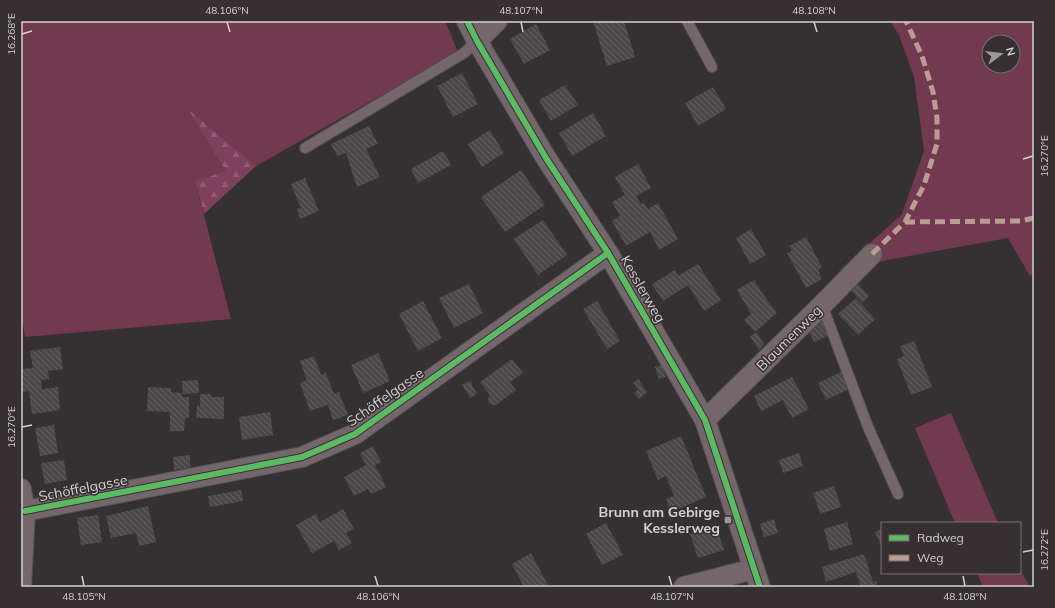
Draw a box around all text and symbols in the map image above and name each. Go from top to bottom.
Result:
text: 48.106°N [205,4,249,17]
text: 48.107°N [499,4,543,17]
text: 48.108°N [792,4,836,17]
text: 16.268°E [5,13,18,55]
north arrow [981,34,1021,74]
text: N [1003,46,1018,57]
text: 16.270°E [1038,135,1051,177]
street label: Kesslerweg [617,252,669,326]
street label: Blaumenweg [752,301,826,375]
street label: Schöffelgasse [343,364,427,430]
text: 16.270°E [5,406,18,448]
street label: Schöffelgasse [37,471,129,505]
place label: Brunn am Gebirge Kesslerweg [599,503,720,537]
marker: Brunn am Gebirge Kesslerweg [723,515,733,525]
legend [881,522,1021,574]
text: 16.272°E [1038,529,1051,571]
text: Radweg [917,530,964,545]
text: Weg [917,550,943,565]
text: 48.105°N [62,590,106,603]
text: 48.106°N [356,590,400,603]
text: 48.107°N [650,590,694,603]
text: 48.108°N [943,590,987,603]

